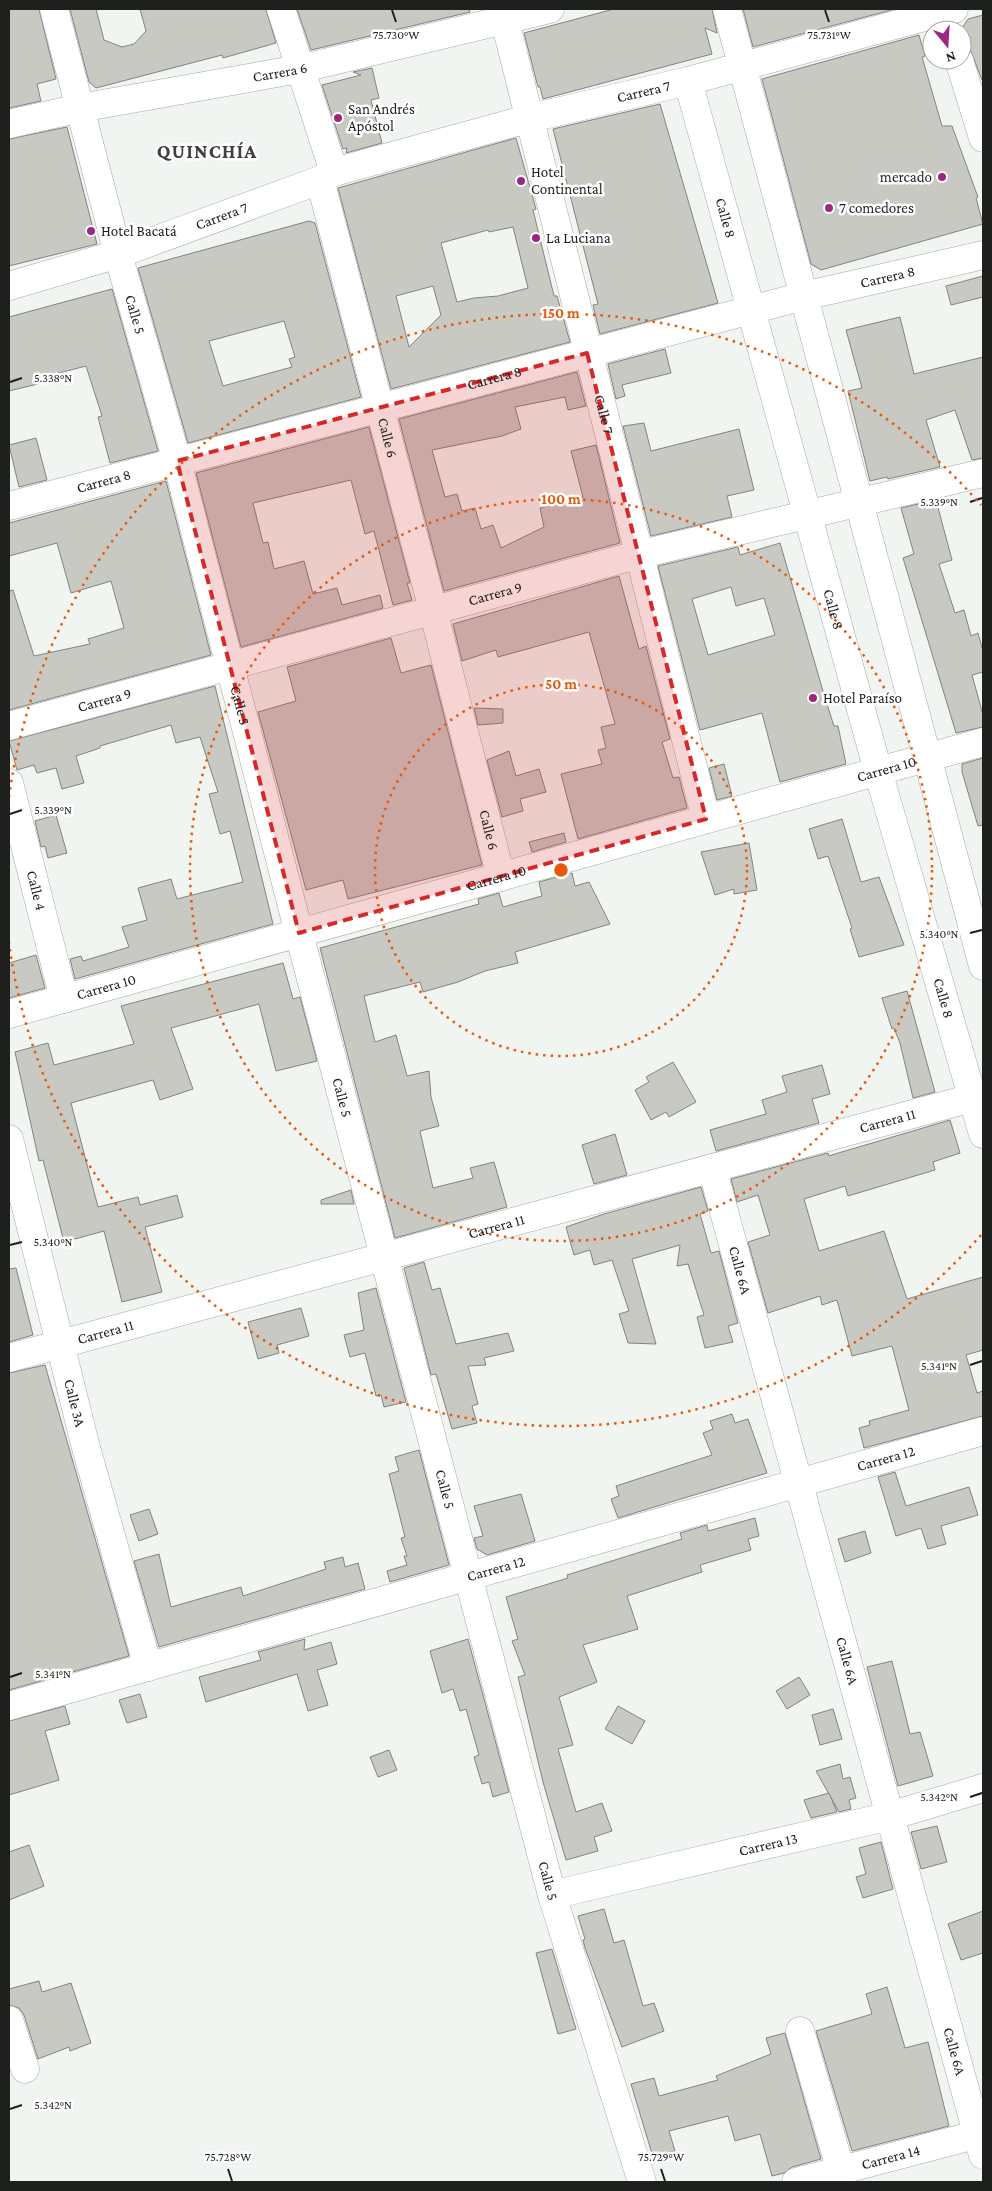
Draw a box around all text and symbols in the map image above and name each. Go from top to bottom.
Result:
north arrow [922,20,972,70]
text: 75.730°W [373,28,419,42]
text: 75.731°W [807,28,851,42]
text: N [944,48,958,67]
street label: Carrera 6 [252,59,309,85]
street label: Carrera 7 [615,77,672,105]
place label: San Andrés Apóstol [348,101,415,135]
marker: San Andrés Apóstol [332,112,344,124]
district label: QUINCHÍA [157,140,257,162]
place label: Hotel Continental [531,164,603,197]
place label: mercado [880,169,932,185]
marker: mercado [936,171,948,183]
marker: Hotel Continental [515,175,527,187]
street label: Calle 8 [713,196,739,240]
street label: Carrera 7 [193,199,250,233]
place label: 7 comedores [839,200,914,216]
marker: 7 comedores [823,202,835,214]
place label: Hotel Bacatá [101,223,177,239]
marker: Hotel Bacatá [85,225,97,237]
place label: La Luciana [546,230,611,246]
marker: La Luciana [530,232,542,244]
street label: Carrera 8 [859,263,916,291]
street label: Calle 5 [122,293,148,336]
text: 150 m [542,305,580,321]
street label: Carrera 8 [465,363,523,393]
text: 5.338°N [34,371,72,385]
street label: Calle 7 [591,393,617,436]
street label: Calle 6 [375,416,401,459]
street label: Carrera 8 [75,466,133,496]
text: 100 m [541,491,581,507]
text: 5.339°N [920,495,958,509]
street label: Carrera 9 [467,579,524,609]
street label: Calle 8 [820,587,847,631]
text: 50 m [545,676,577,692]
street label: Calle 5 [227,684,253,727]
street label: Carrera 9 [76,685,133,715]
place label: Hotel Paraíso [823,690,902,706]
marker: Hotel Paraíso [807,692,819,704]
street label: Carrera 10 [855,753,918,785]
text: 5.339°N [34,803,72,817]
street label: Calle 6 [476,808,502,852]
centre of rings [552,861,570,879]
street label: Carrera 10 [465,862,528,894]
street label: Calle 4 [24,869,49,912]
text: 5.340°N [919,927,959,941]
street label: Carrera 10 [75,971,138,1003]
street label: Calle 8 [930,976,957,1020]
street label: Calle 5 [329,1076,355,1119]
street label: Carrera 11 [858,1106,917,1136]
street label: Carrera 11 [467,1211,526,1242]
text: 5.340°N [33,1235,73,1249]
street label: Calle 6A [726,1244,754,1296]
street label: Carrera 11 [76,1317,135,1347]
text: 5.341°N [921,1359,957,1373]
street label: Calle 3A [61,1377,89,1429]
street label: Carrera 12 [855,1443,917,1474]
street label: Calle 5 [432,1468,458,1511]
street label: Carrera 12 [465,1553,527,1584]
street label: Calle 6A [833,1635,862,1687]
text: 5.341°N [35,1667,71,1681]
text: 5.342°N [920,1790,958,1804]
street label: Carrera 13 [737,1830,799,1859]
street label: Calle 5 [535,1859,561,1903]
street label: Calle 6A [940,2026,969,2078]
text: 5.342°N [34,2098,72,2112]
street label: Carrera 14 [860,2142,922,2173]
text: 75.728°W [205,2150,251,2164]
text: 75.729°W [638,2150,684,2164]

